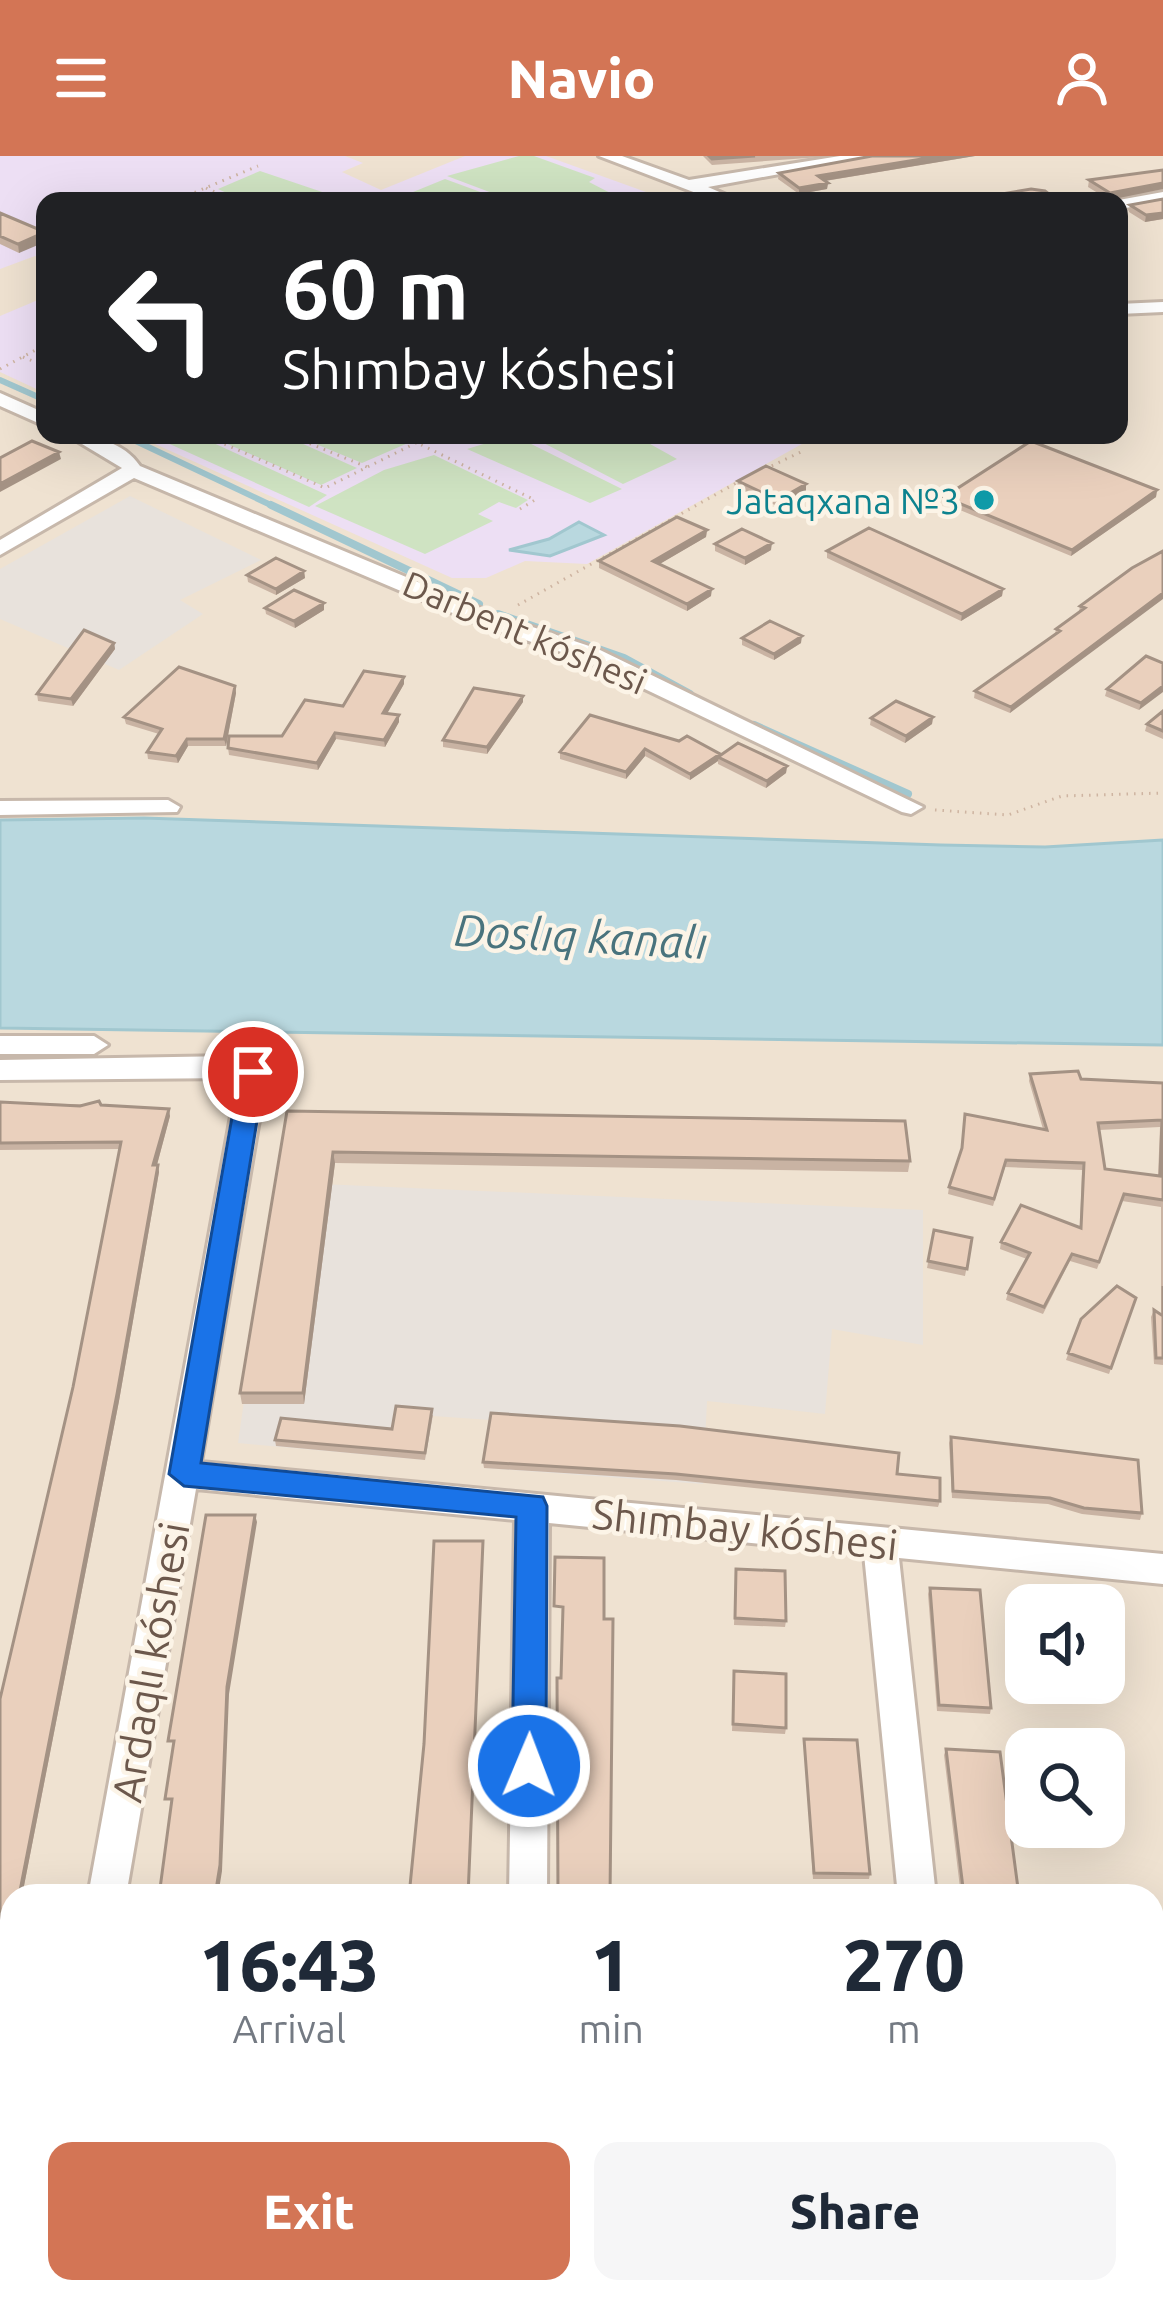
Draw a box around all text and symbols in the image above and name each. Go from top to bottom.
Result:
icon: menu [48,45,114,111]
icon: person [1049,45,1115,111]
text: Navio [507,48,656,108]
icon: left [84,240,240,396]
text: 60 m [282,241,469,335]
text: Shımbay kóshesi [282,339,677,399]
place label: Jataqxana №3 [726,480,960,521]
marker: Jataqxana №3 [971,487,997,513]
street label: Darbent kóshesi [397,562,653,702]
water label: Doslıq kanalı [453,904,709,968]
pin [202,1021,304,1123]
icon: arrive [220,1039,286,1105]
street label: Shımbay kóshesi [590,1490,900,1568]
street label: Ardaqlı kóshesi [102,1518,198,1806]
map controls [1005,1584,1125,1848]
button: sound [1005,1584,1125,1704]
position arrow [466,1703,592,1829]
button: search [1005,1728,1125,1848]
text: 16:43 [199,1924,379,2005]
text: 1 [591,1924,631,2005]
text: 270 [843,1924,965,2005]
text: Arrival [232,2007,346,2050]
text: min [578,2007,644,2050]
text: m [887,2007,921,2050]
button: Exit [48,2142,570,2280]
button: Share [594,2142,1116,2280]

